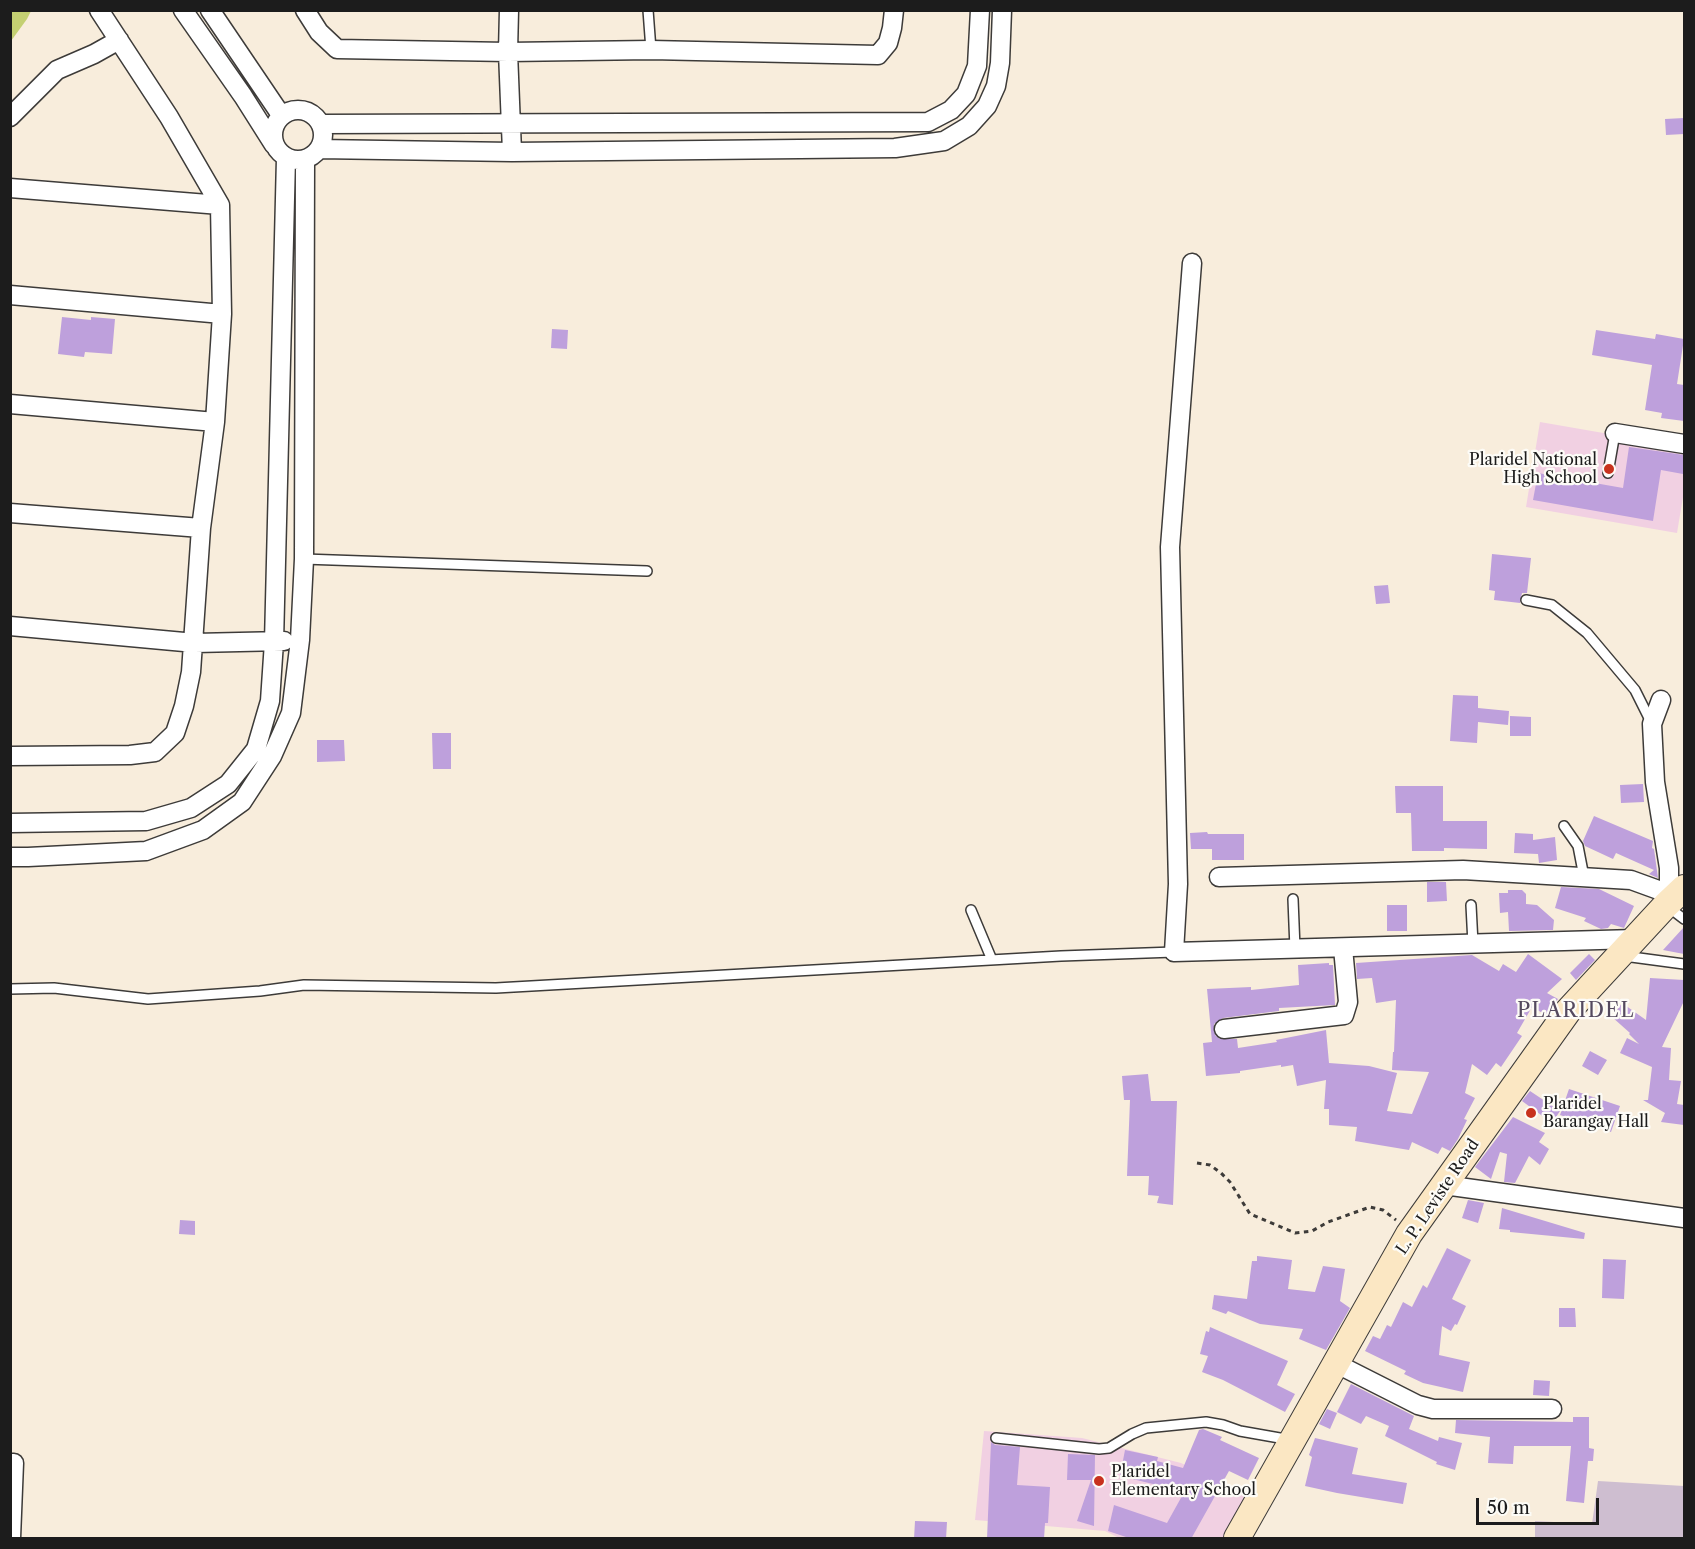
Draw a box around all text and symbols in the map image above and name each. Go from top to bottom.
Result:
place label: Plaridel National High School [1469,450,1597,488]
marker: Plaridel National High School [1602,462,1616,476]
district label: PLARIDEL [1517,999,1635,1023]
place label: Plaridel Barangay Hall [1543,1094,1649,1132]
marker: Plaridel Barangay Hall [1524,1106,1538,1120]
street label: L. P. Leviste Road [1392,1136,1484,1258]
place label: Plaridel Elementary School [1111,1462,1256,1500]
marker: Plaridel Elementary School [1092,1474,1106,1488]
scale bar [1479,1486,1602,1524]
text: 50 m [1487,1497,1530,1519]

